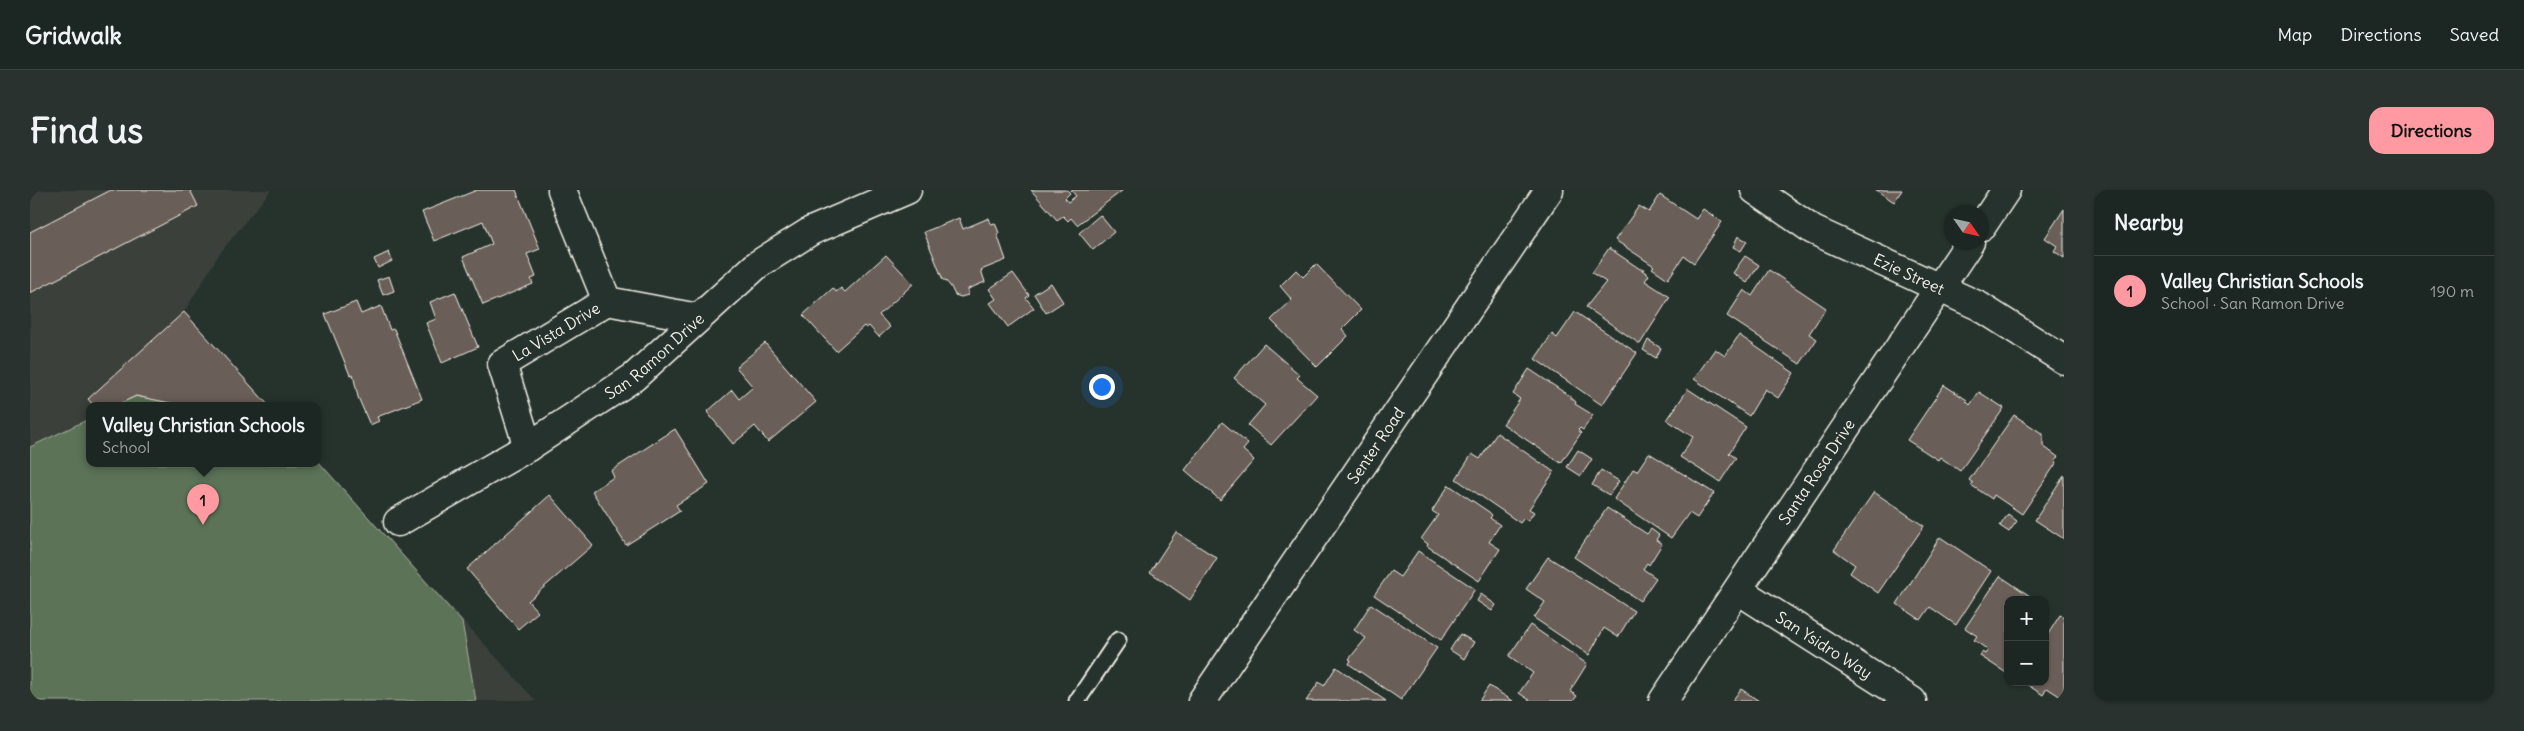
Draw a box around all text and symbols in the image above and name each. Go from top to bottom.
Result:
text: Gridwalk [25,20,122,50]
text: Map [2277,23,2312,46]
text: Directions [2340,23,2422,46]
text: Saved [2450,23,2499,46]
button: Directions [2369,107,2494,154]
text: Find us [30,108,143,152]
north arrow [1944,205,1989,250]
text: Nearby [2114,209,2184,236]
street label: Ezie Street [1870,249,1948,299]
text: Valley Christian Schools [2161,269,2364,293]
text: 1 [2127,281,2133,301]
text: 190 m [2430,281,2474,301]
text: School · San Ramon Drive [2161,293,2344,313]
street label: La Vista Drive [509,298,603,366]
street label: San Ramon Drive [601,308,708,404]
your location [1089,374,1115,400]
popup [86,402,321,467]
street label: Senter Road [1342,403,1409,488]
text: Valley Christian Schools [102,413,305,437]
street label: Santa Rosa Drive [1774,415,1859,528]
text: School [102,437,150,457]
pin: 1 [187,484,219,525]
map controls [2004,596,2049,686]
button: + [2004,596,2049,641]
street label: San Ysidro Way [1772,607,1876,683]
button: − [2004,641,2049,686]

